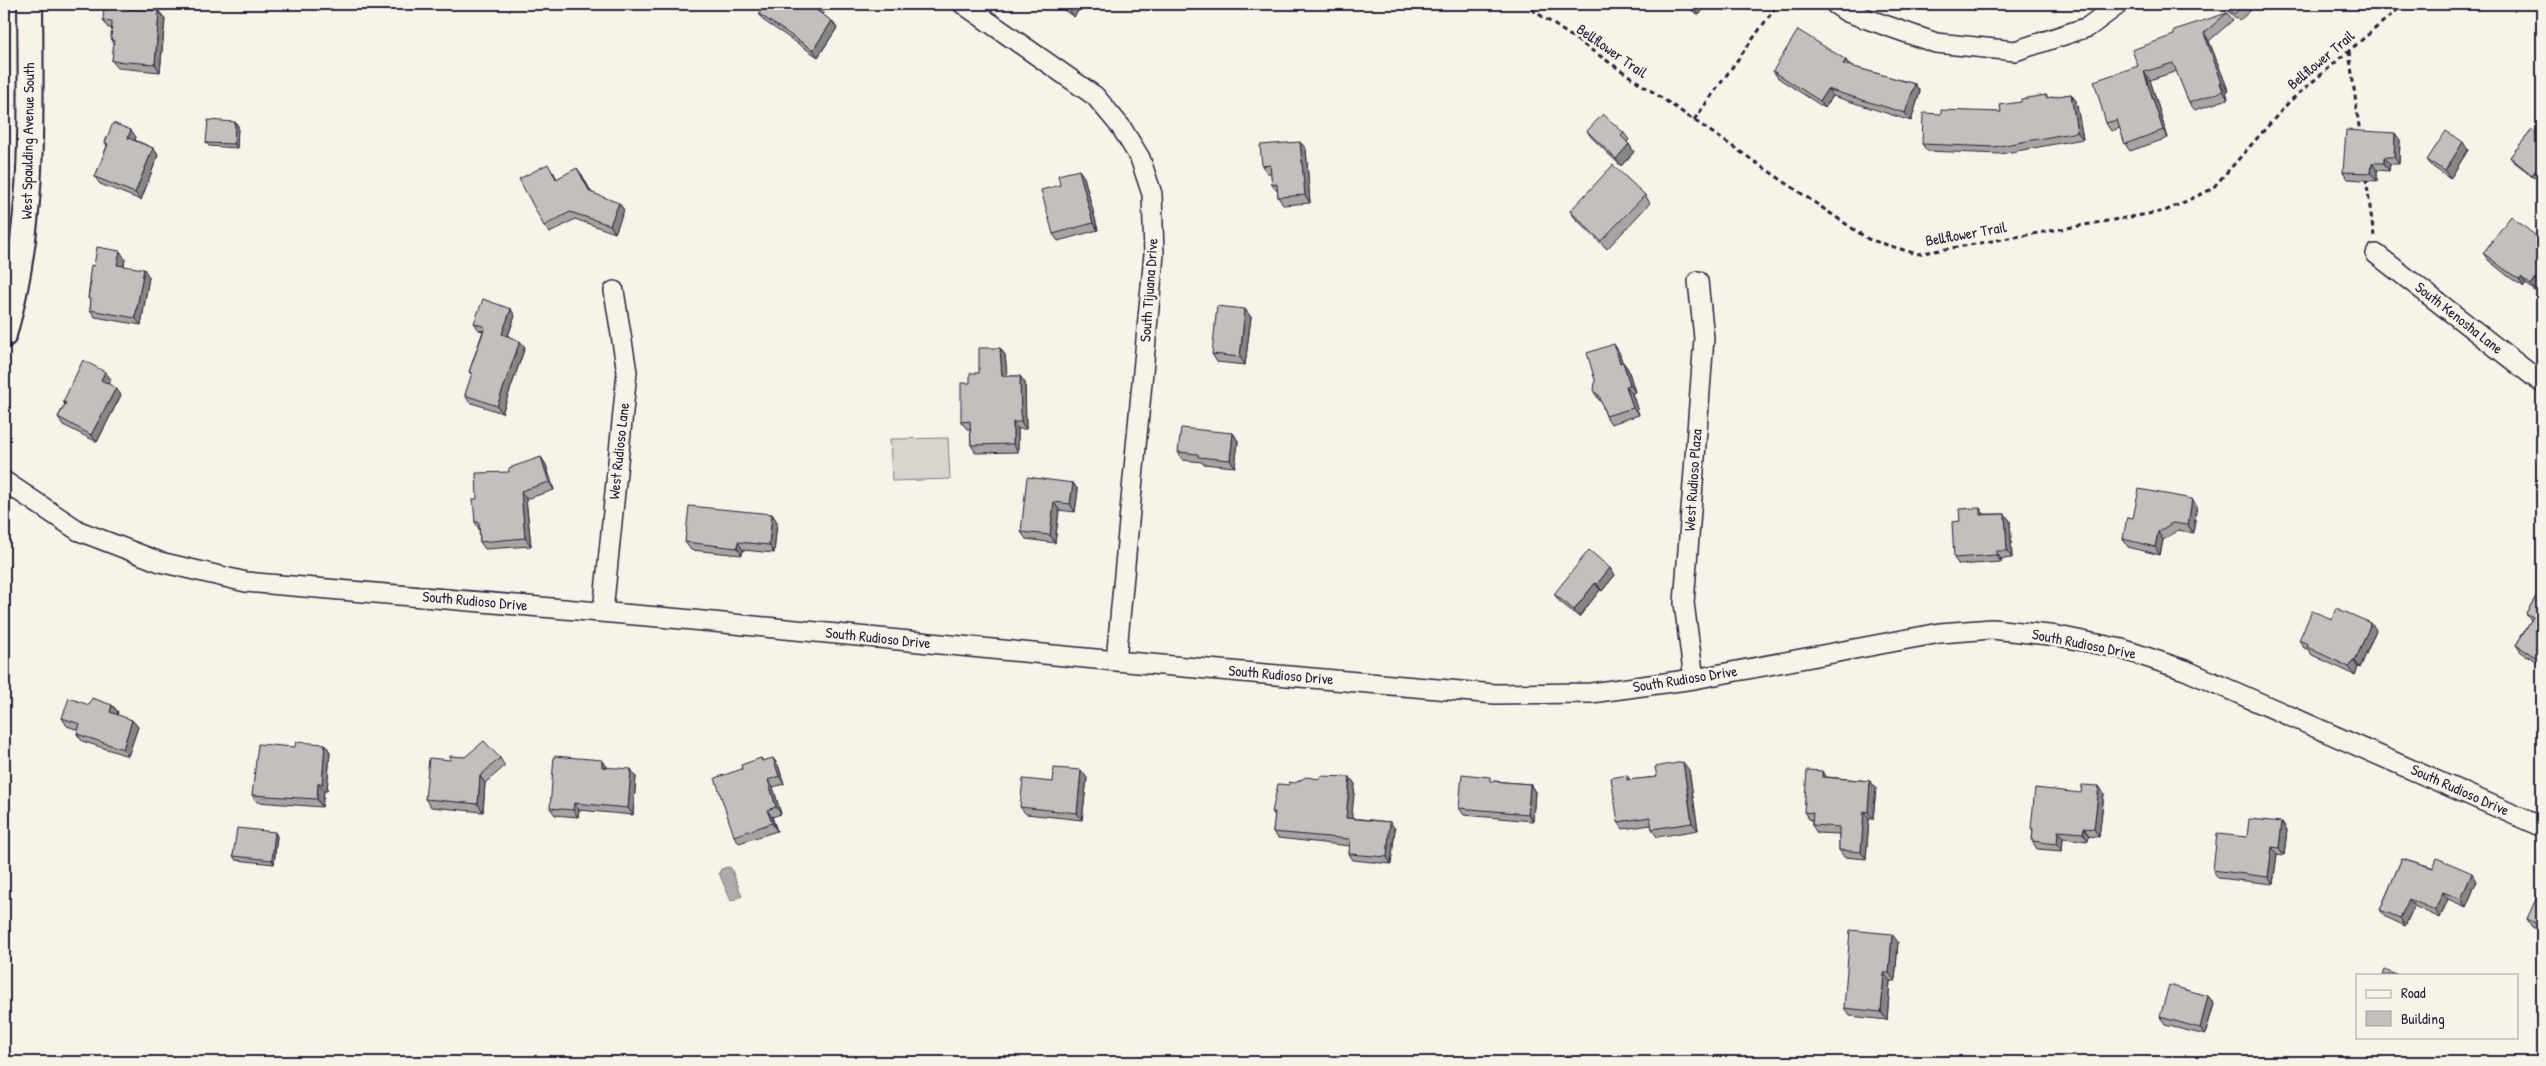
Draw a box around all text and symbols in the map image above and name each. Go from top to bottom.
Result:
street label: Bellflower Trail [1573,18,1652,83]
street label: Bellflower Trail [2283,25,2359,94]
street label: West Spaulding Avenue South [16,62,39,220]
street label: Bellflower Trail [1924,216,2008,251]
street label: South Tijuana Drive [1134,237,1163,343]
street label: South Kenosha Lane [2411,277,2508,359]
street label: West Rudioso Lane [603,402,634,500]
street label: West Rudioso Plaza [1678,428,1707,532]
street label: South Rudioso Drive [422,585,528,616]
street label: South Rudioso Drive [825,622,932,653]
street label: South Rudioso Drive [2030,623,2138,664]
street label: South Rudioso Drive [1228,659,1334,690]
street label: South Rudioso Drive [1631,660,1739,697]
street label: South Rudioso Drive [2408,759,2513,821]
legend [2356,974,2518,1038]
text: Road [2401,982,2426,1003]
text: Building [2401,1008,2445,1029]

